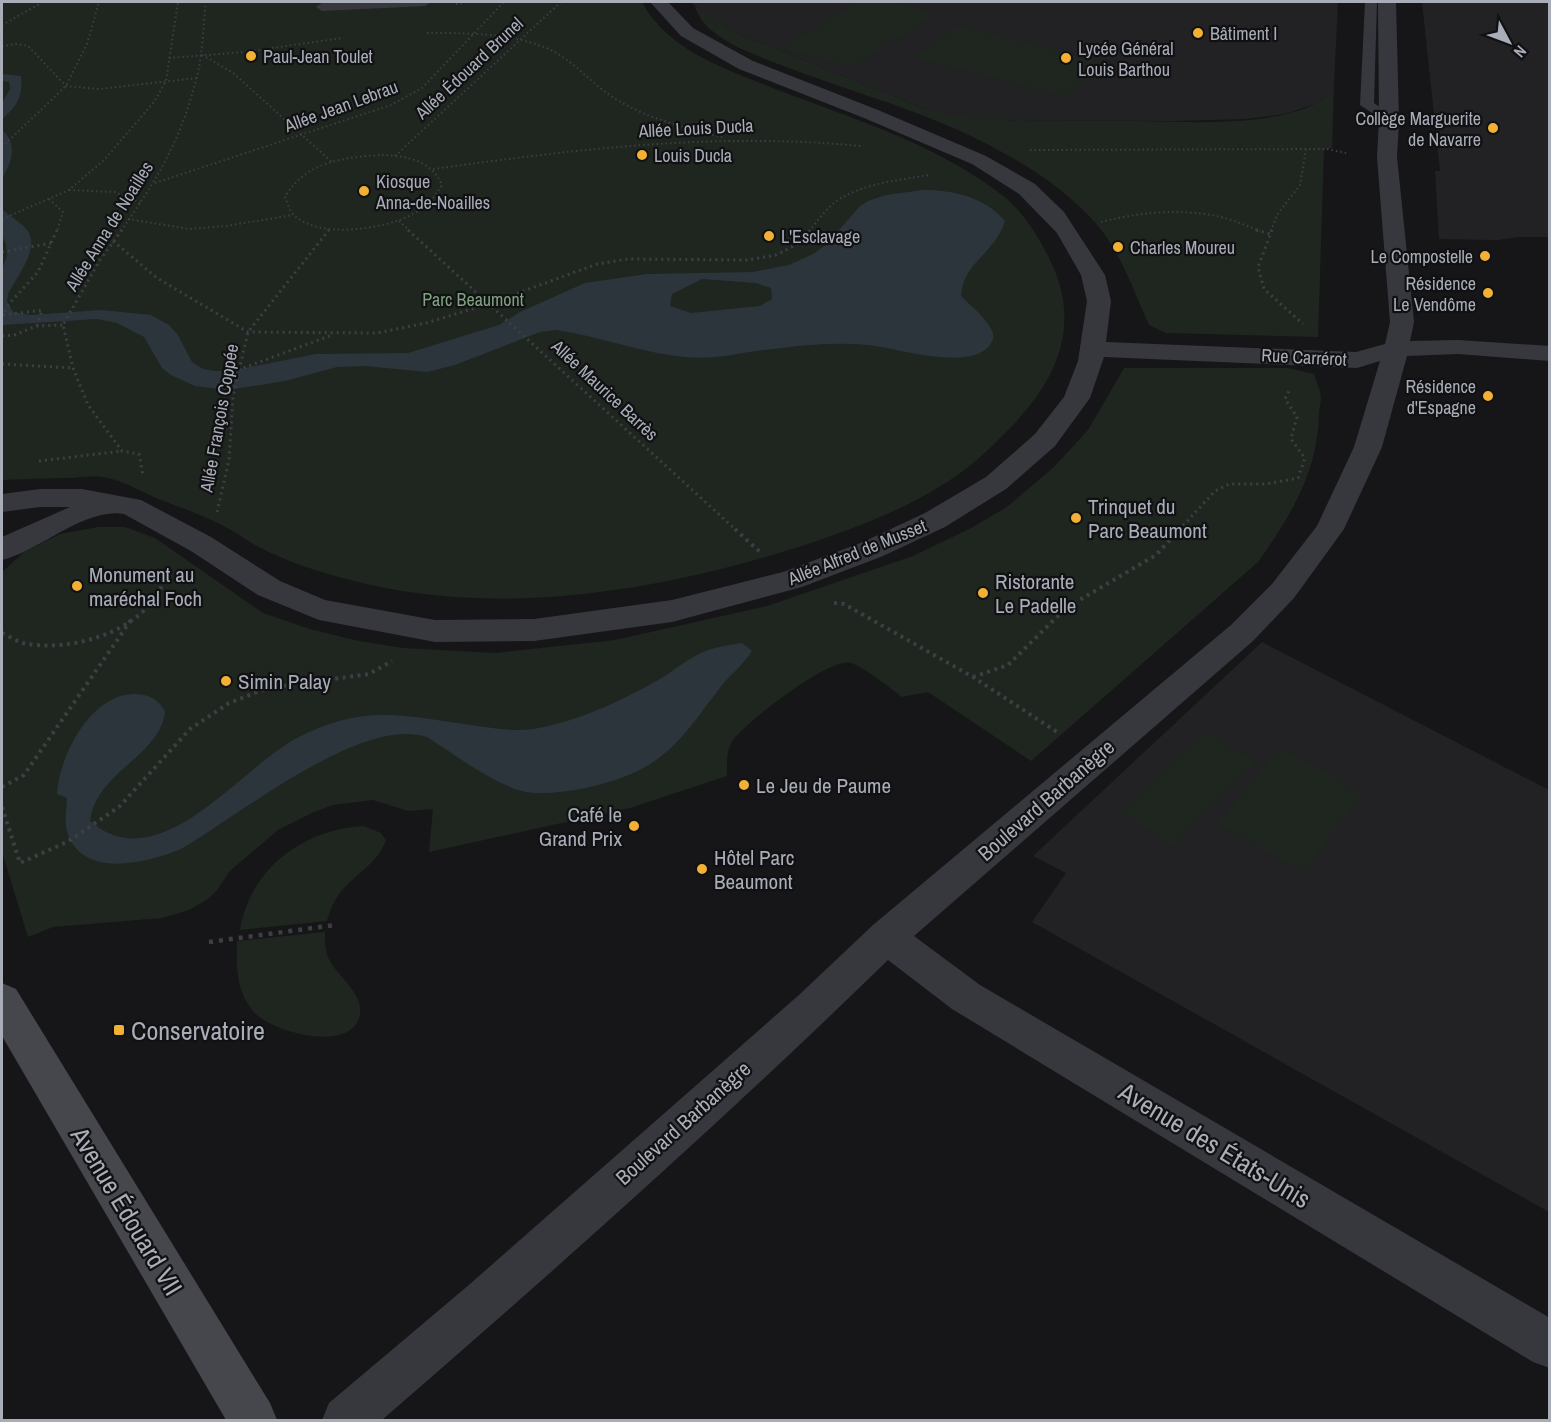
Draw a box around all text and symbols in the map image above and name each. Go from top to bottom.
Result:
street label: Allée Édouard Brunel [409,11,529,125]
north arrow [1479,12,1539,72]
place label: Bâtiment I [1210,21,1277,46]
marker: Bâtiment I [1191,26,1205,40]
place label: Lycée Général Louis Barthou [1078,36,1173,82]
text: N [1509,41,1532,63]
place label: Paul-Jean Toulet [263,44,373,69]
marker: Paul-Jean Toulet [244,49,258,63]
marker: Lycée Général Louis Barthou [1059,51,1073,65]
street label: Allée Jean Lebrau [280,74,401,138]
place label: Collège Marguerite de Navarre [1355,106,1481,152]
street label: Allée Louis Ducla [637,113,754,144]
marker: Collège Marguerite de Navarre [1486,121,1500,135]
place label: Louis Ducla [654,143,732,168]
marker: Louis Ducla [635,148,649,162]
street label: Allée Anna de Noailles [59,156,159,296]
place label: Kiosque Anna-de-Noailles [375,169,490,215]
marker: Kiosque Anna-de-Noailles [357,184,371,198]
place label: L'Esclavage [781,224,860,249]
marker: L'Esclavage [762,229,776,243]
place label: Charles Moureu [1130,235,1235,260]
marker: Charles Moureu [1111,240,1125,254]
place label: Le Compostelle [1370,244,1473,269]
marker: Le Compostelle [1478,249,1492,263]
place label: Résidence Le Vendôme [1393,271,1476,317]
marker: Résidence Le Vendôme [1481,286,1495,300]
park label: Parc Beaumont [422,287,524,312]
street label: Allée Maurice Barrès [545,333,664,446]
street label: Allée François Coppée [193,342,244,495]
street label: Rue Carrérot [1261,342,1347,372]
place label: Résidence d'Espagne [1405,374,1476,420]
marker: Résidence d'Espagne [1481,389,1495,403]
place label: Trinquet du Parc Beaumont [1088,492,1207,545]
marker: Trinquet du Parc Beaumont [1069,511,1083,525]
street label: Allée Alfred de Musset [783,513,930,591]
place label: Monument au maréchal Foch [89,560,202,613]
place label: Ristorante Le Padelle [995,567,1076,620]
marker: Monument au maréchal Foch [70,579,84,593]
marker: Ristorante Le Padelle [976,586,990,600]
place label: Simin Palay [238,667,331,696]
marker: Simin Palay [219,674,233,688]
street label: Boulevard Barbanègre [971,733,1121,867]
place label: Le Jeu de Paume [756,771,891,800]
marker: Le Jeu de Paume [737,778,751,792]
place label: Café le Grand Prix [539,800,622,853]
marker: Café le Grand Prix [627,819,641,833]
place label: Hôtel Parc Beaumont [714,843,794,896]
marker: Hôtel Parc Beaumont [695,862,709,876]
place label: Conservatoire [131,1013,265,1048]
marker: Conservatoire [112,1023,126,1037]
street label: Boulevard Barbanègre [609,1055,757,1191]
street label: Avenue des États-Unis [1112,1073,1317,1216]
street label: Avenue Édouard VII [62,1119,191,1302]

